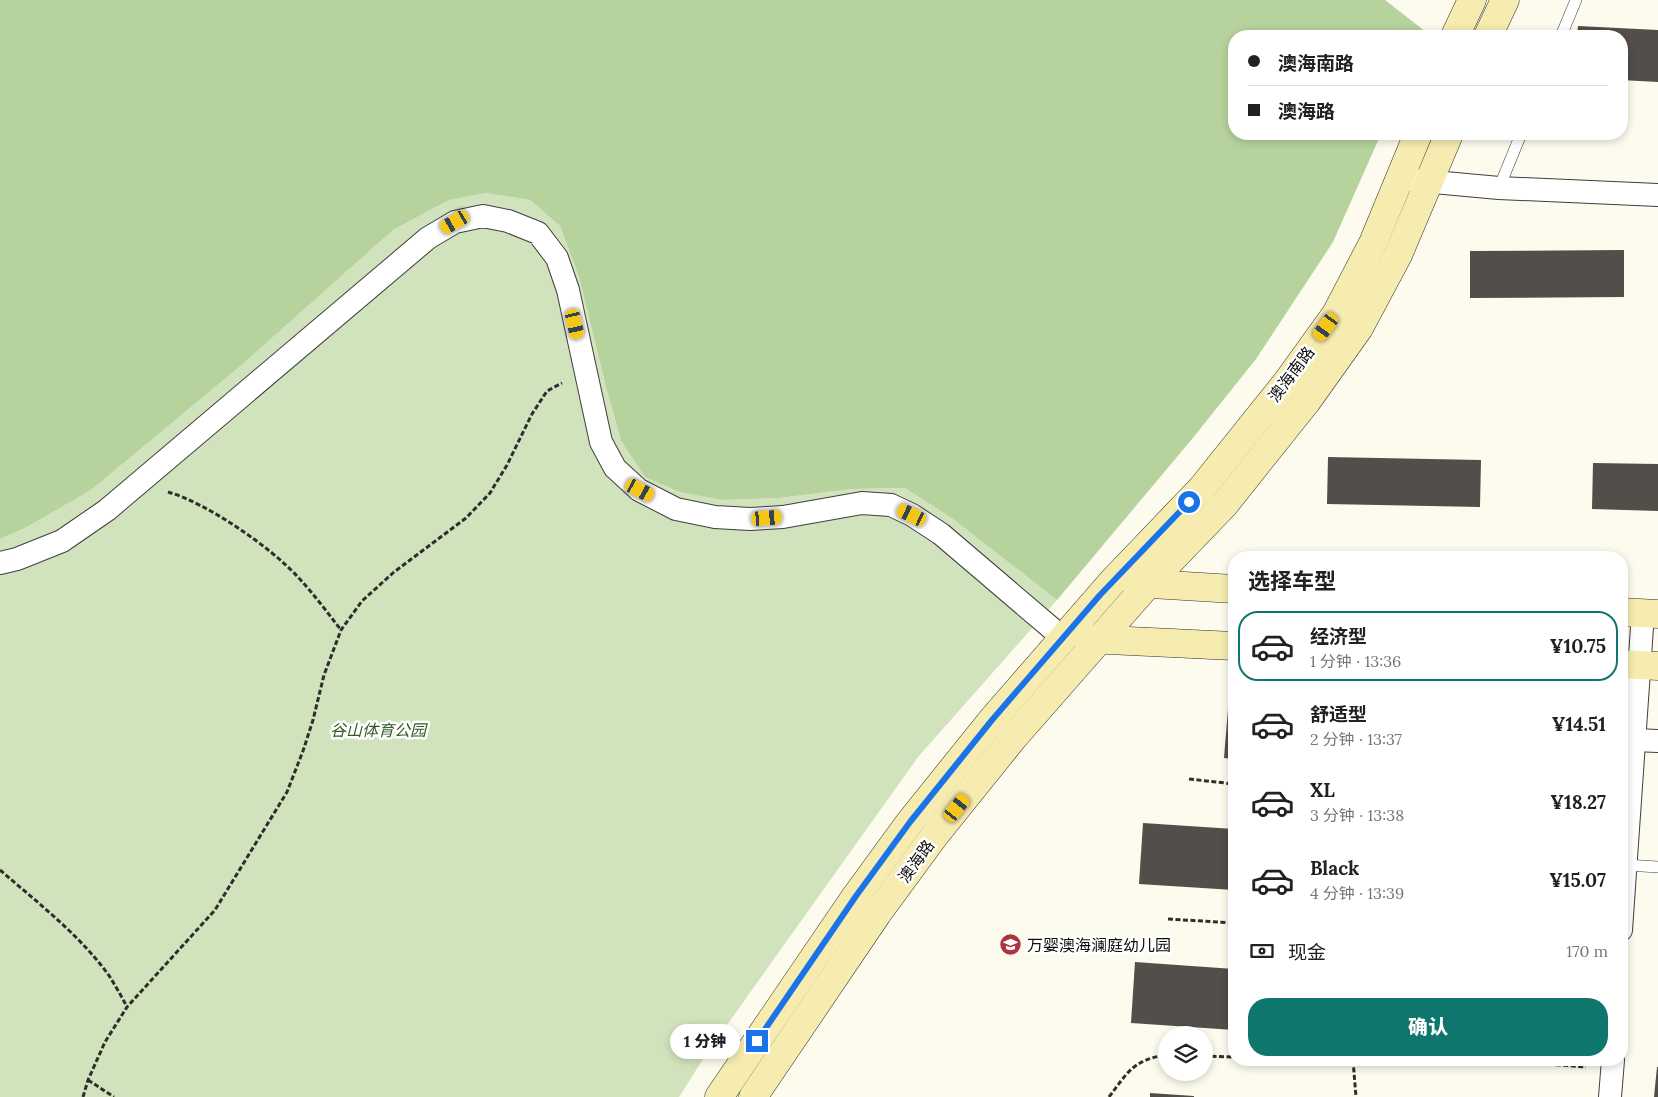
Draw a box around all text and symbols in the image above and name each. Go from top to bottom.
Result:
text: 澳海南路 [1278,51,1354,75]
text: 澳海路 [1278,99,1335,123]
car [438,208,471,236]
car [564,308,585,340]
car [1311,310,1340,344]
street label: 澳海南路 [1264,342,1318,406]
car [623,476,656,504]
route start [1178,491,1200,513]
car [895,502,928,528]
car [751,509,782,527]
text: 选择车型 [1248,567,1336,595]
icon: car [1250,624,1295,669]
text: 经济型 [1310,624,1367,648]
text: ¥10.75 [1550,634,1606,658]
text: 1 分钟 · 13:36 [1310,651,1401,671]
icon: car [1250,702,1295,747]
text: 舒适型 [1310,702,1367,726]
text: ¥14.51 [1552,712,1606,736]
park label: 谷山体育公园 [330,720,428,740]
text: 2 分钟 · 13:37 [1310,729,1402,749]
text: XL [1310,778,1335,802]
icon: car [1250,780,1295,825]
text: ¥18.27 [1550,790,1606,814]
car [941,792,972,824]
text: 3 分钟 · 13:38 [1310,805,1404,825]
street label: 澳海路 [894,836,938,886]
text: Black [1310,856,1359,880]
icon: car [1250,858,1295,903]
text: ¥15.07 [1549,868,1606,892]
text: 4 分钟 · 13:39 [1310,883,1404,903]
school or university icon: 万婴澳海澜庭幼儿园 [999,933,1023,957]
place label: 万婴澳海澜庭幼儿园 [1027,935,1171,955]
icon: cash [1248,937,1276,965]
text: 现金 [1288,940,1326,964]
text: 170 m [1566,941,1608,961]
button: 确认 [1248,998,1608,1056]
callout: 1 分钟 [670,1024,740,1058]
map controls [1158,1026,1213,1081]
button: layers [1158,1026,1213,1081]
route end [746,1030,768,1052]
text: 1 分钟 [684,1031,726,1051]

